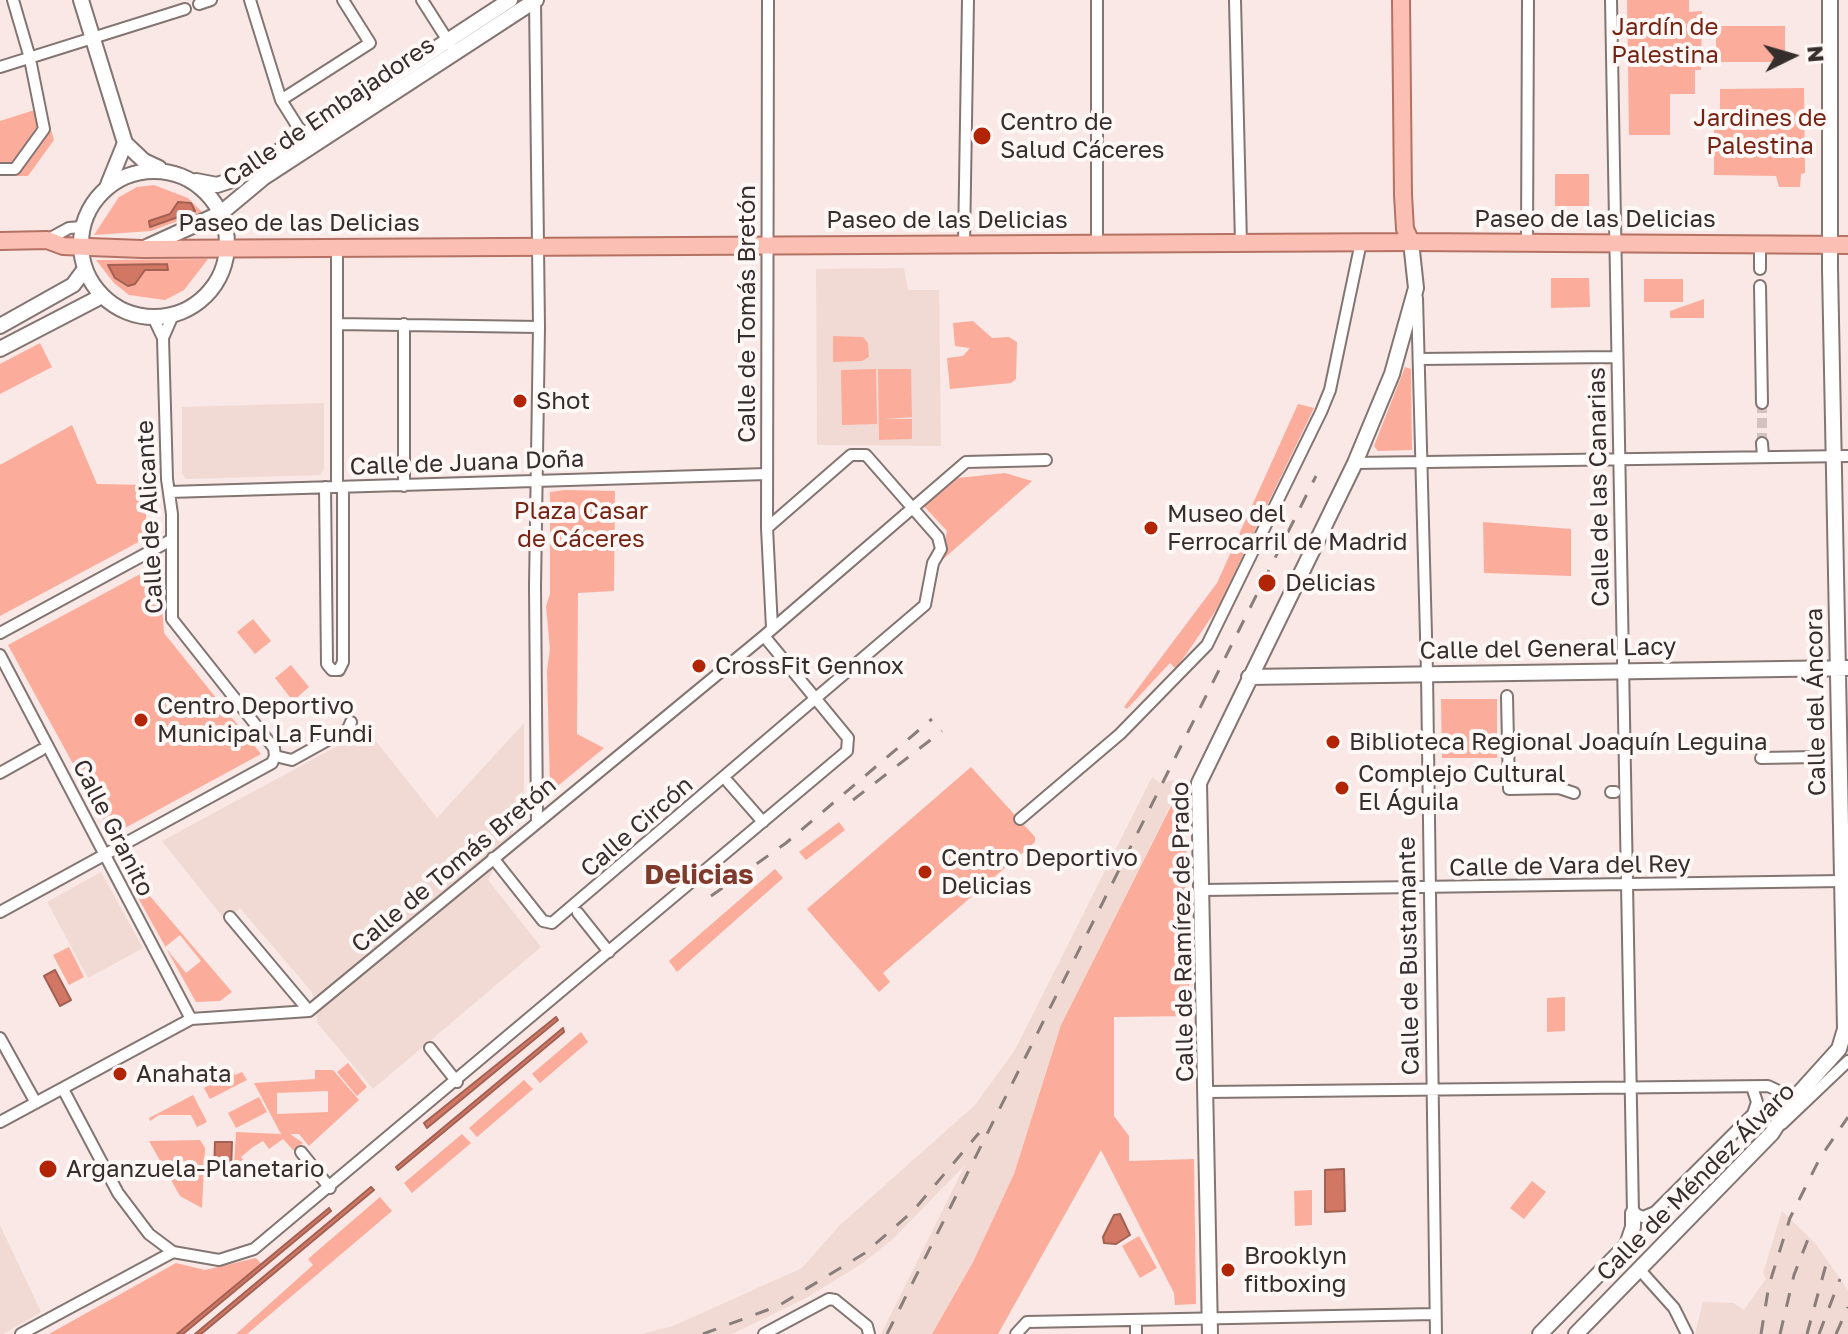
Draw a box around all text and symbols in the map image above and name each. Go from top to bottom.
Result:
park label: Jardín de Palestina [1611,13,1719,69]
north arrow [1752,16,1832,96]
street label: Calle de Embajadores [218,31,440,193]
text: N [1802,44,1831,63]
park label: Jardines de Palestina [1693,104,1827,160]
place label: Centro de Salud Cáceres [1000,108,1165,164]
marker: Centro de Salud Cáceres [971,125,993,147]
street label: Calle de Tomás Bretón [733,185,761,443]
street label: Paseo de las Delicias [1474,205,1716,233]
street label: Paseo de las Delicias [826,206,1068,234]
street label: Paseo de las Delicias [178,209,420,237]
street label: Calle de las Canarias [1583,367,1615,607]
place label: Shot [536,387,590,415]
marker: Shot [511,392,529,410]
street label: Calle de Alicante [131,419,169,615]
street label: Calle de Juana Doña [349,445,585,481]
park label: Plaza Casar de Cáceres [514,497,648,553]
place label: Museo del Ferrocarril de Madrid [1167,500,1408,556]
marker: Museo del Ferrocarril de Madrid [1142,519,1160,537]
place label: Delicias [1285,569,1376,597]
marker: Delicias [1256,572,1278,594]
street label: Calle del Áncora [1800,608,1832,796]
street label: Calle del General Lacy [1419,632,1677,666]
place label: CrossFit Gennox [715,652,904,680]
marker: CrossFit Gennox [690,657,708,675]
place label: Centro Deportivo Municipal La Fundi [157,692,373,748]
marker: Centro Deportivo Municipal La Fundi [132,711,150,729]
place label: Biblioteca Regional Joaquín Leguina [1349,728,1768,756]
marker: Biblioteca Regional Joaquín Leguina [1324,733,1342,751]
street label: Calle Granito [66,755,160,901]
place label: Complejo Cultural El Águila [1358,760,1565,816]
street label: Calle de Tomás Bretón [346,771,562,959]
street label: Calle Circón [575,771,699,883]
marker: Complejo Cultural El Águila [1333,779,1351,797]
street label: Calle de Ramírez de Prado [1166,782,1200,1082]
street label: Calle de Bustamante [1393,836,1425,1076]
place label: Centro Deportivo Delicias [941,844,1138,900]
street label: Calle de Vara del Rey [1449,849,1691,883]
district label: Delicias [644,858,754,892]
marker: Centro Deportivo Delicias [916,863,934,881]
place label: Anahata [136,1060,232,1088]
marker: Anahata [111,1065,129,1083]
street label: Calle de Méndez Álvaro [1591,1077,1801,1287]
place label: Arganzuela-Planetario [66,1155,324,1183]
marker: Arganzuela-Planetario [37,1158,59,1180]
place label: Brooklyn fitboxing [1244,1242,1347,1298]
marker: Brooklyn fitboxing [1219,1261,1237,1279]

